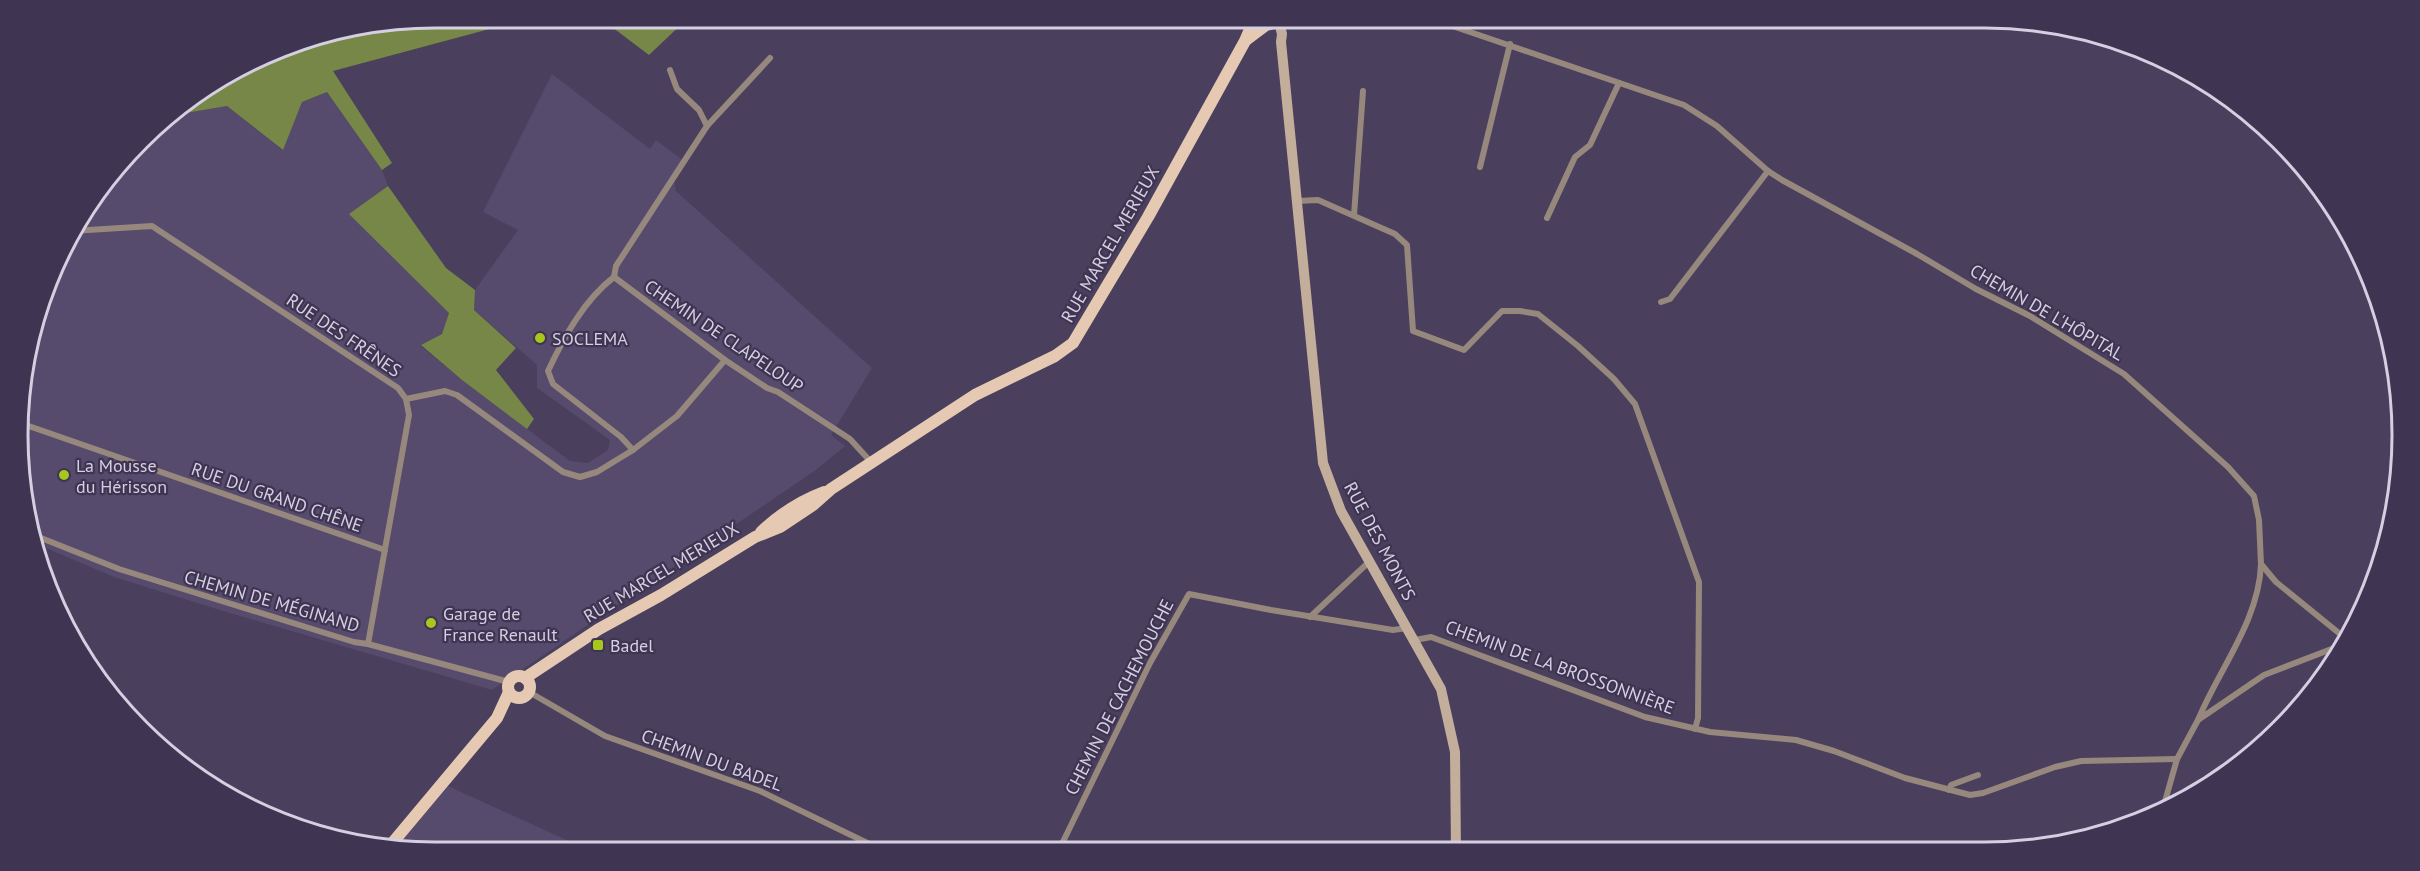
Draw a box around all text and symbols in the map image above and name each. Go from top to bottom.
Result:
street label: RUE MARCEL MERIEUX [1056,162,1164,326]
street label: CHEMIN DE L'HÔPITAL [1966,259,2128,365]
street label: CHEMIN DE CLAPELOUP [640,274,808,398]
street label: RUE DES FRÊNES [282,288,406,382]
place label: SOCLEMA [552,327,628,350]
marker: SOCLEMA [533,331,547,345]
place label: La Mousse du Hérisson [76,454,167,498]
street label: RUE DU GRAND CHÊNE [188,457,366,537]
marker: La Mousse du Hérisson [57,468,71,482]
street label: RUE DES MONTS [1339,478,1421,604]
street label: RUE MARCEL MERIEUX [579,517,743,627]
street label: CHEMIN DE MÉGINAND [182,565,362,637]
street label: CHEMIN DE CACHEMOUCHE [1060,595,1178,799]
place label: Garage de France Renault [443,602,558,646]
street label: CHEMIN DE LA BROSSONNIÈRE [1442,615,1678,719]
marker: Garage de France Renault [424,616,438,630]
place label: Badel [610,634,654,657]
marker: Badel [591,638,605,652]
street label: CHEMIN DU BADEL [638,724,786,796]

